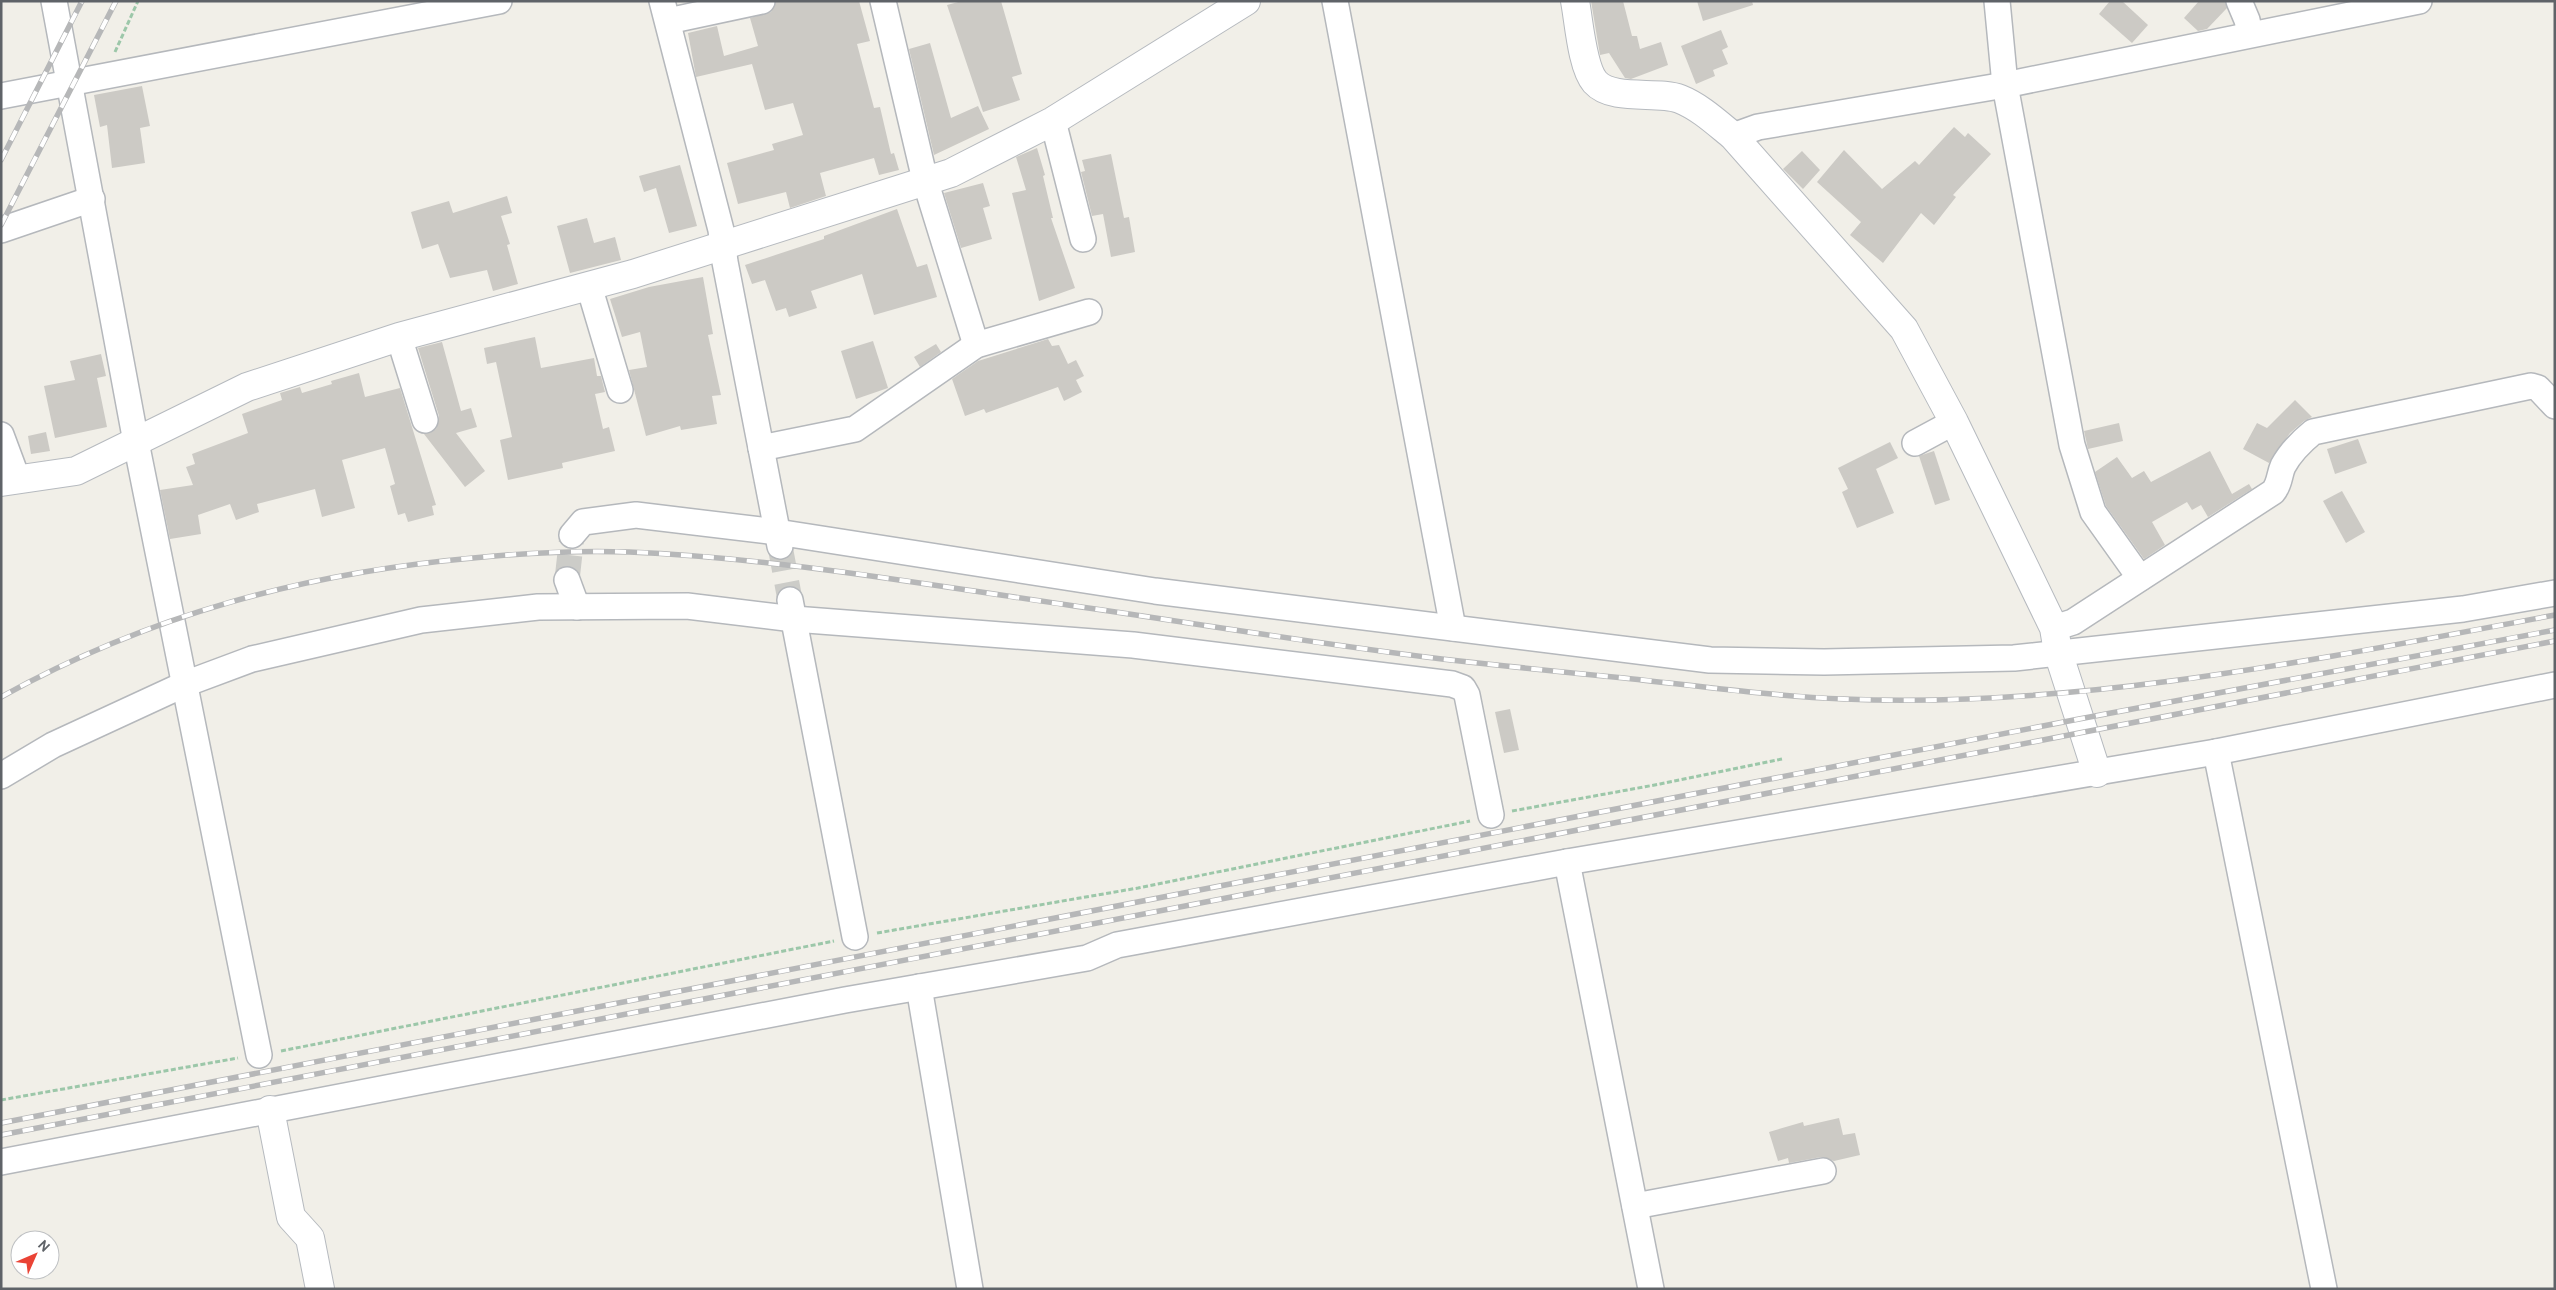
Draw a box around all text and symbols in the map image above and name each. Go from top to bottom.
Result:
north arrow [10,1230,60,1280]
text: N [34,1237,53,1256]

